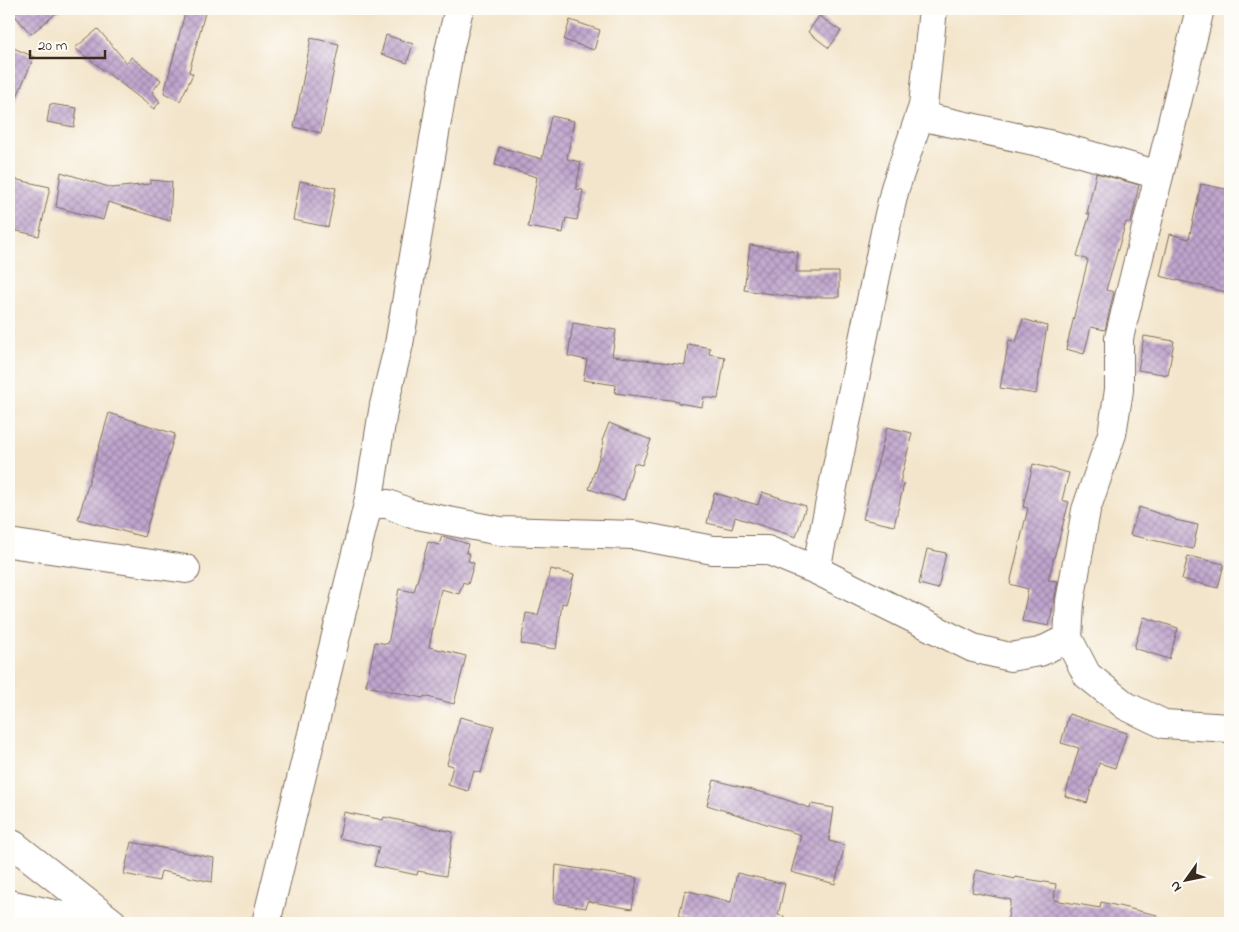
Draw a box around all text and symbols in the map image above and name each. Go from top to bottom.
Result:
scale bar [30,28,105,60]
text: 20 m [38,35,68,57]
north arrow [1162,854,1212,904]
text: N [1165,877,1188,896]

